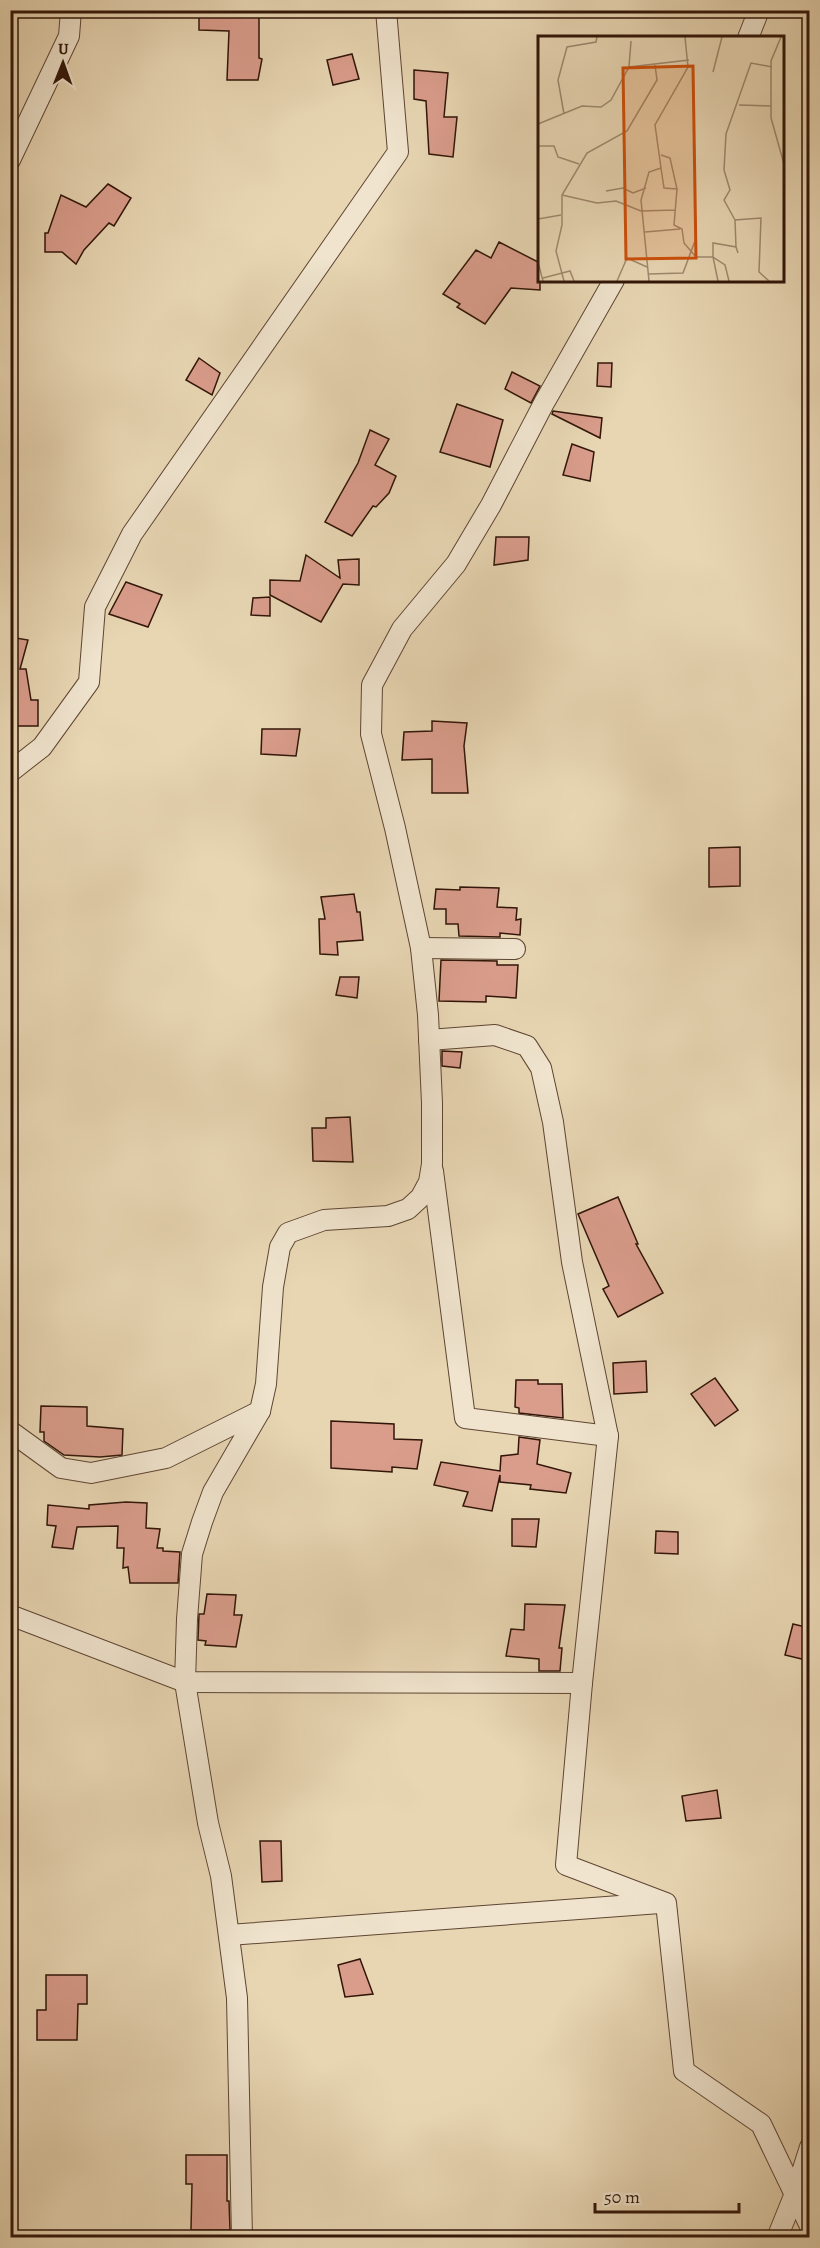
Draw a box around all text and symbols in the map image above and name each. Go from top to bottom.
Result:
north arrow [33,33,93,93]
inset map [538,36,784,282]
text: U [58,38,69,60]
scale bar [595,2176,739,2214]
text: 50 m [604,2185,640,2209]

